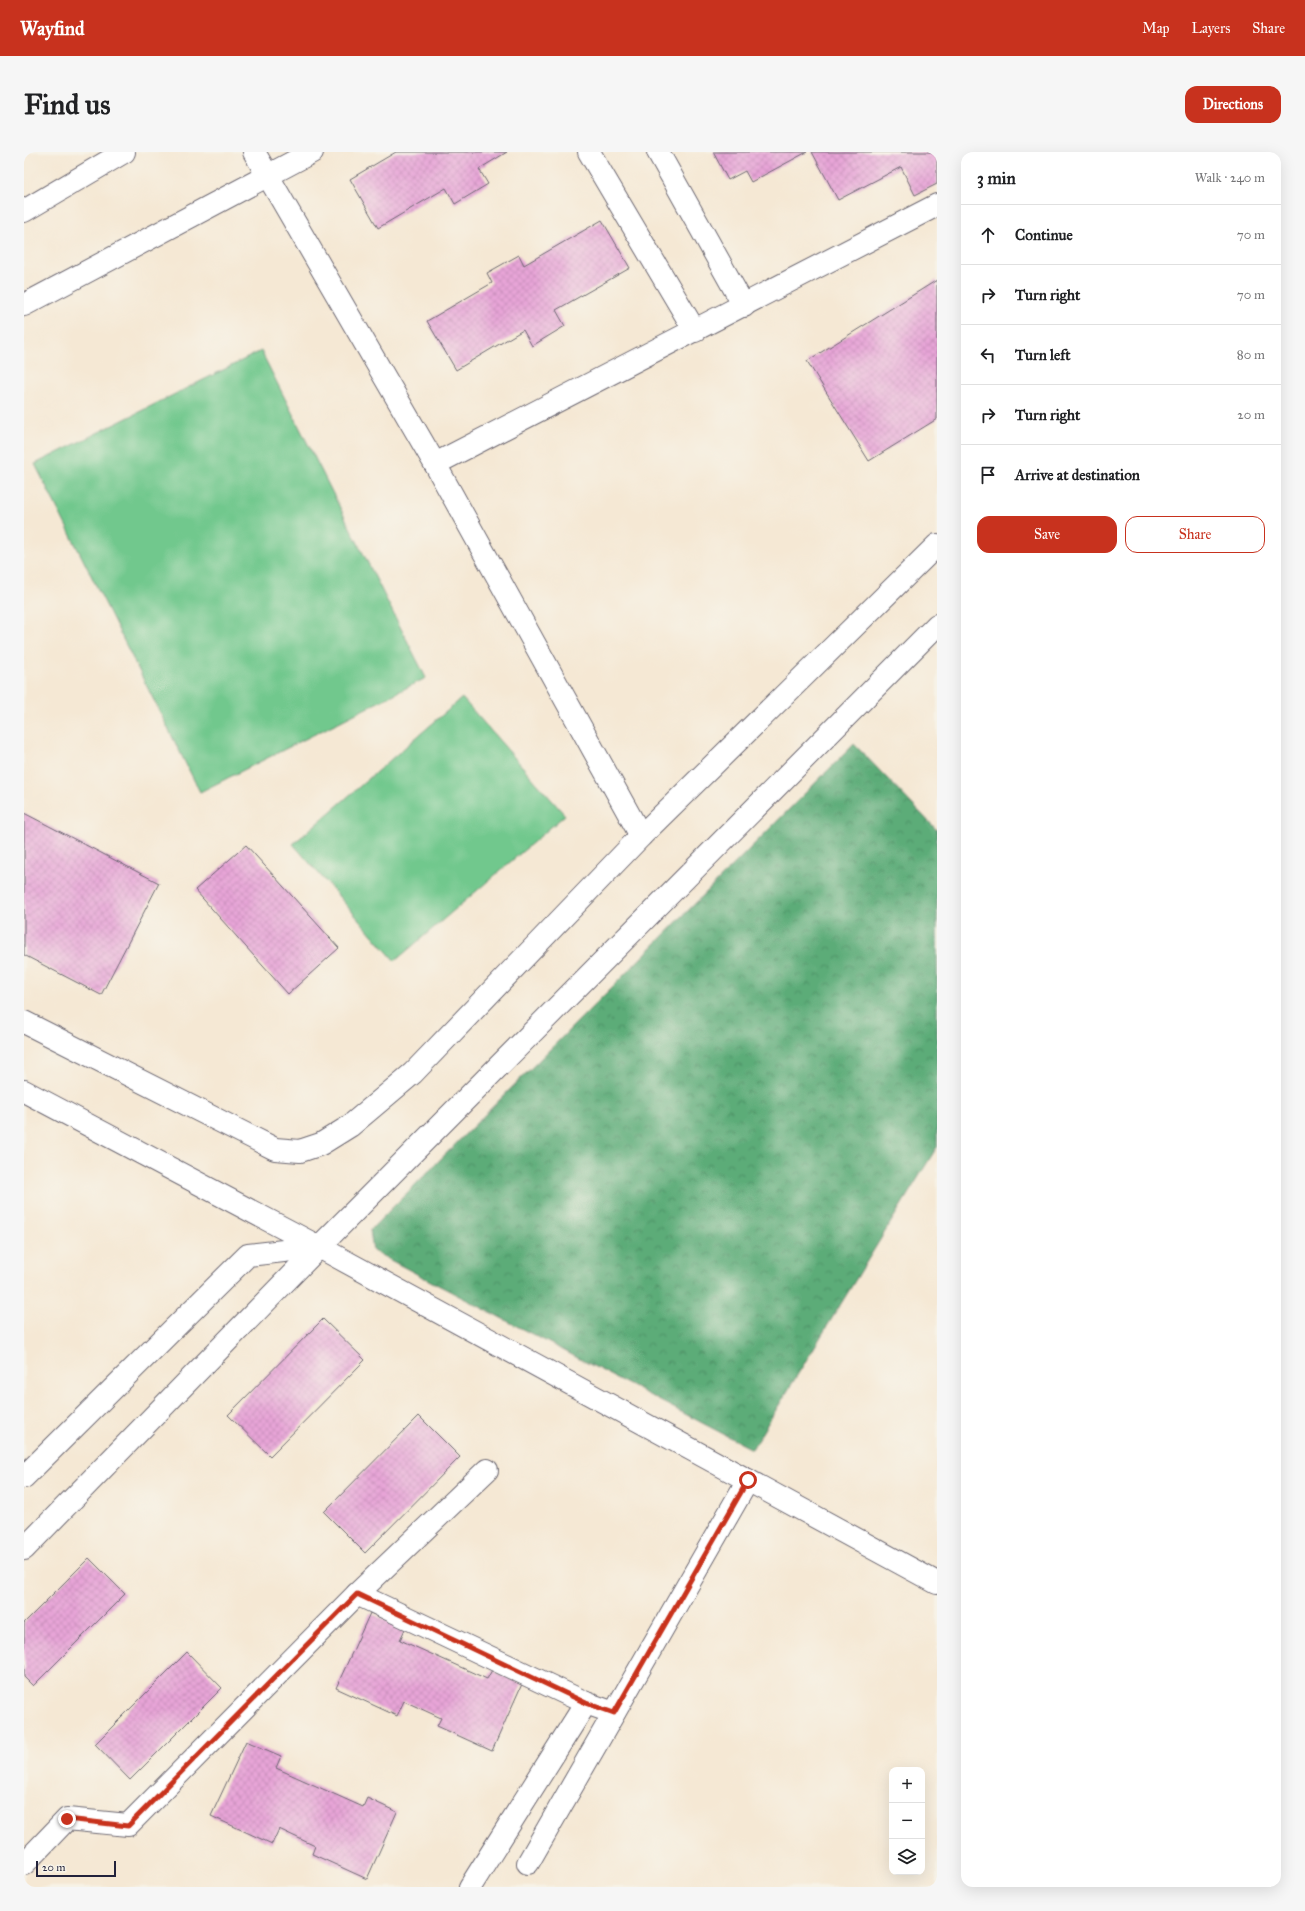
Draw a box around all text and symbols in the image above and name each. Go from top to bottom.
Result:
text: Wayfind [20,17,85,40]
text: Map [1142,20,1170,37]
text: Layers [1192,20,1230,37]
text: Share [1252,20,1285,37]
button: Directions [1185,86,1281,123]
text: Find us [24,87,110,122]
text: 3 min [977,168,1016,189]
text: Walk · 240 m [1195,170,1265,186]
icon: ahead [977,224,999,246]
text: Continue [1015,226,1073,244]
text: 70 m [1237,227,1265,243]
icon: right [977,284,999,306]
text: Turn right [1015,286,1080,304]
text: 70 m [1237,287,1265,303]
icon: left [977,344,999,366]
text: Turn left [1015,346,1071,364]
text: 80 m [1237,347,1265,363]
icon: right [977,404,999,426]
text: Turn right [1015,406,1080,424]
text: 20 m [1237,407,1265,423]
icon: arrive [977,464,999,486]
text: Arrive at destination [1015,466,1140,484]
button: Save [977,516,1117,553]
button: Share [1125,516,1265,553]
route start [739,1471,757,1489]
map controls [889,1767,925,1875]
button: + [889,1767,925,1803]
button: − [889,1803,925,1839]
route end [58,1810,76,1828]
button: layers [889,1839,925,1875]
scale bar [36,1859,116,1878]
text: 20 m [42,1861,65,1874]

